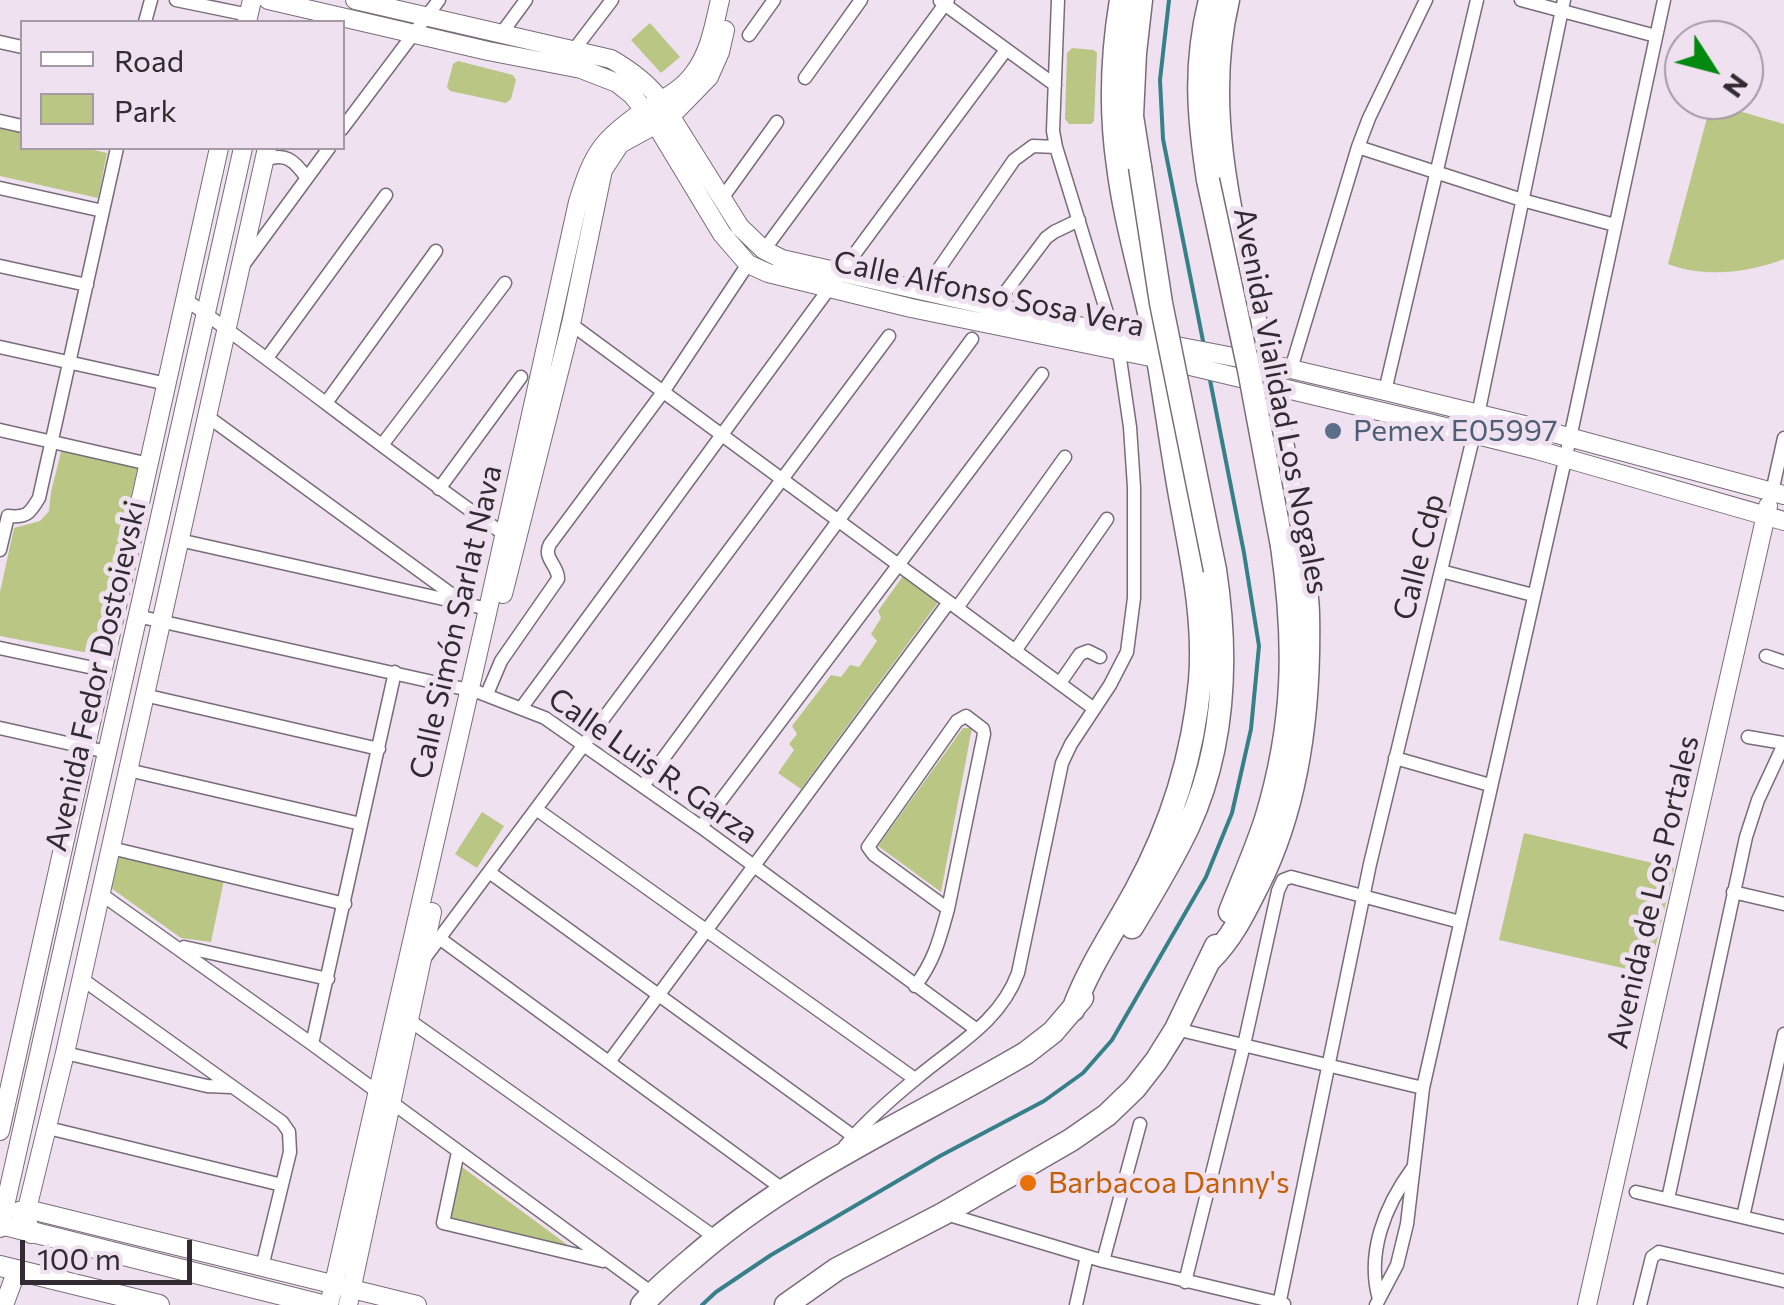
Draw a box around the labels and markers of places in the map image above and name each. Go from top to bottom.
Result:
place label: Pemex E05997 [1353,413,1558,449]
marker: Pemex E05997 [1322,420,1344,442]
place label: Barbacoa Danny's [1048,1165,1290,1201]
marker: Barbacoa Danny's [1017,1172,1039,1194]

